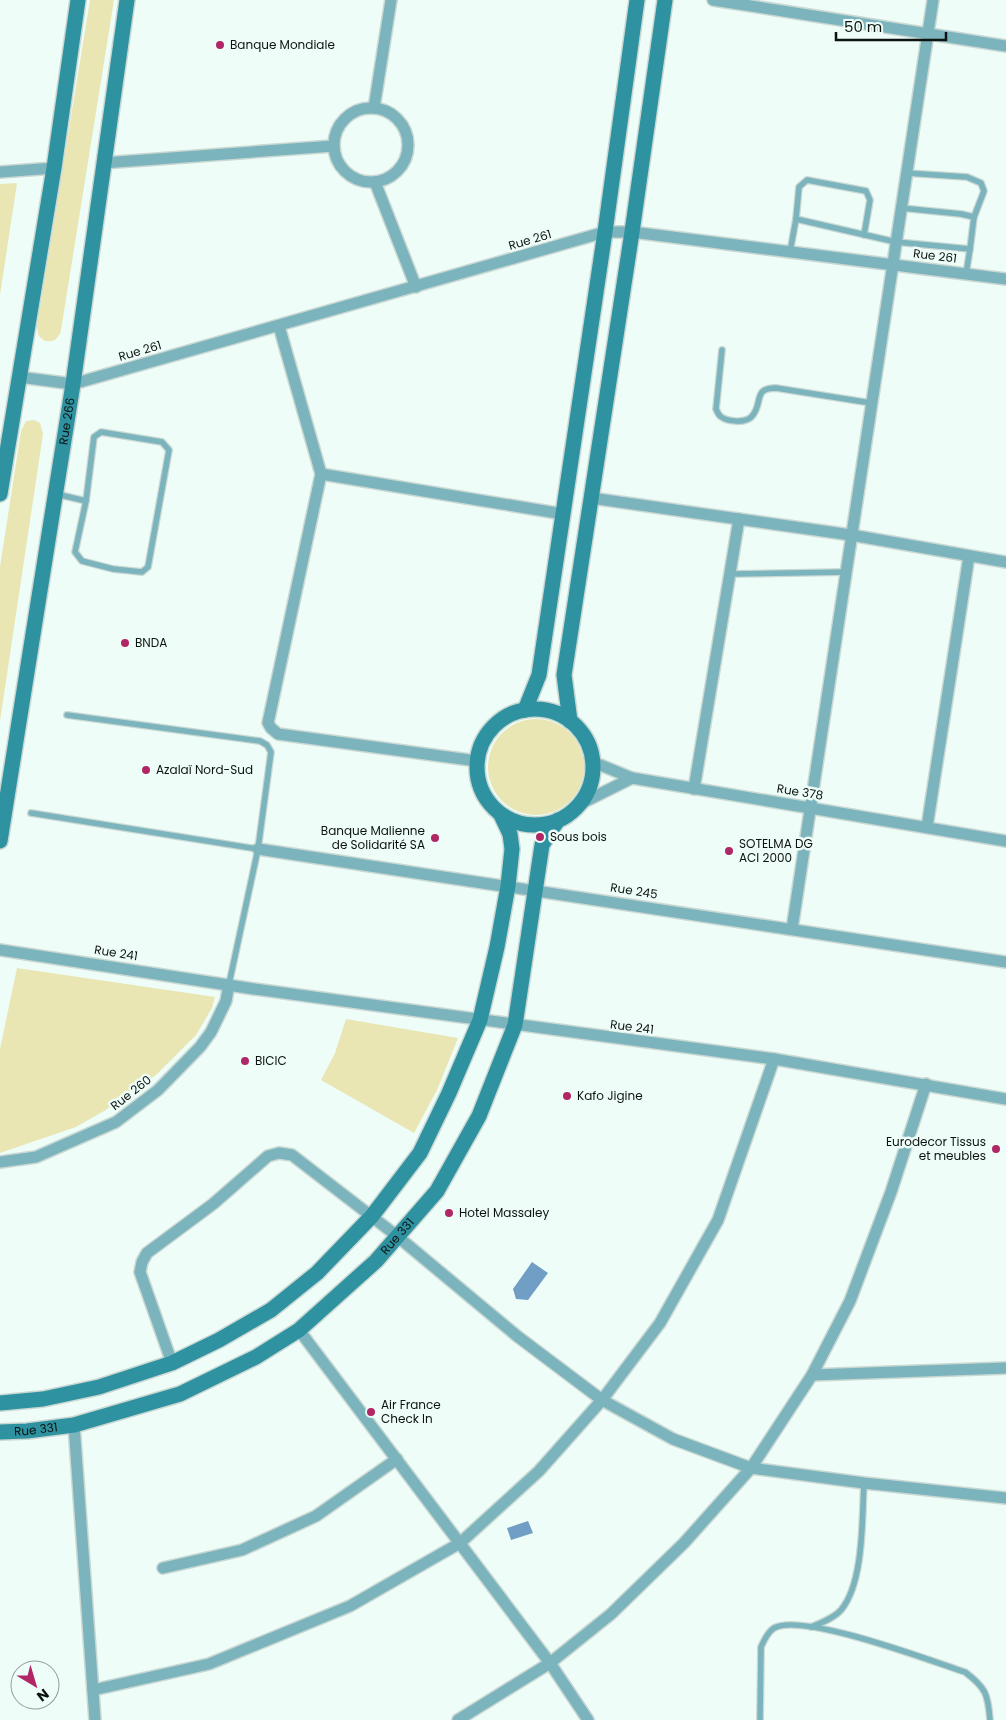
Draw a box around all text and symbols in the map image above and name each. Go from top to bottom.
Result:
scale bar [836,10,946,42]
text: 50 m [844,16,882,37]
place label: Banque Mondiale [230,36,335,53]
marker: Banque Mondiale [214,39,226,51]
street label: Rue 261 [506,225,553,254]
street label: Rue 261 [912,244,958,267]
street label: Rue 261 [116,336,163,365]
street label: Rue 266 [54,396,79,446]
place label: BNDA [135,634,167,651]
marker: BNDA [119,637,131,649]
place label: Azalaï Nord-Sud [156,761,253,778]
marker: Azalaï Nord-Sud [140,764,152,776]
street label: Rue 378 [776,779,825,804]
place label: Banque Malienne de Solidarité SA [321,822,425,853]
place label: Sous bois [550,828,607,845]
marker: Sous bois [534,831,546,843]
marker: Banque Malienne de Solidarité SA [429,832,441,844]
place label: SOTELMA DG ACI 2000 [739,835,813,866]
marker: SOTELMA DG ACI 2000 [723,845,735,857]
street label: Rue 245 [609,878,659,903]
street label: Rue 241 [93,941,139,964]
street label: Rue 241 [609,1015,655,1038]
place label: BICIC [255,1052,287,1069]
marker: BICIC [239,1055,251,1067]
street label: Rue 260 [107,1071,155,1114]
place label: Kafo Jigine [577,1087,643,1104]
marker: Kafo Jigine [561,1090,573,1102]
place label: Eurodecor Tissus et meubles [886,1133,986,1164]
marker: Eurodecor Tissus et meubles [990,1143,1002,1155]
place label: Hotel Massaley [459,1204,549,1221]
marker: Hotel Massaley [443,1207,455,1219]
street label: Rue 331 [376,1214,418,1258]
place label: Air France Check In [381,1396,441,1427]
marker: Air France Check In [365,1406,377,1418]
street label: Rue 331 [14,1418,59,1439]
north arrow [10,1660,60,1710]
text: N [33,1684,53,1706]

